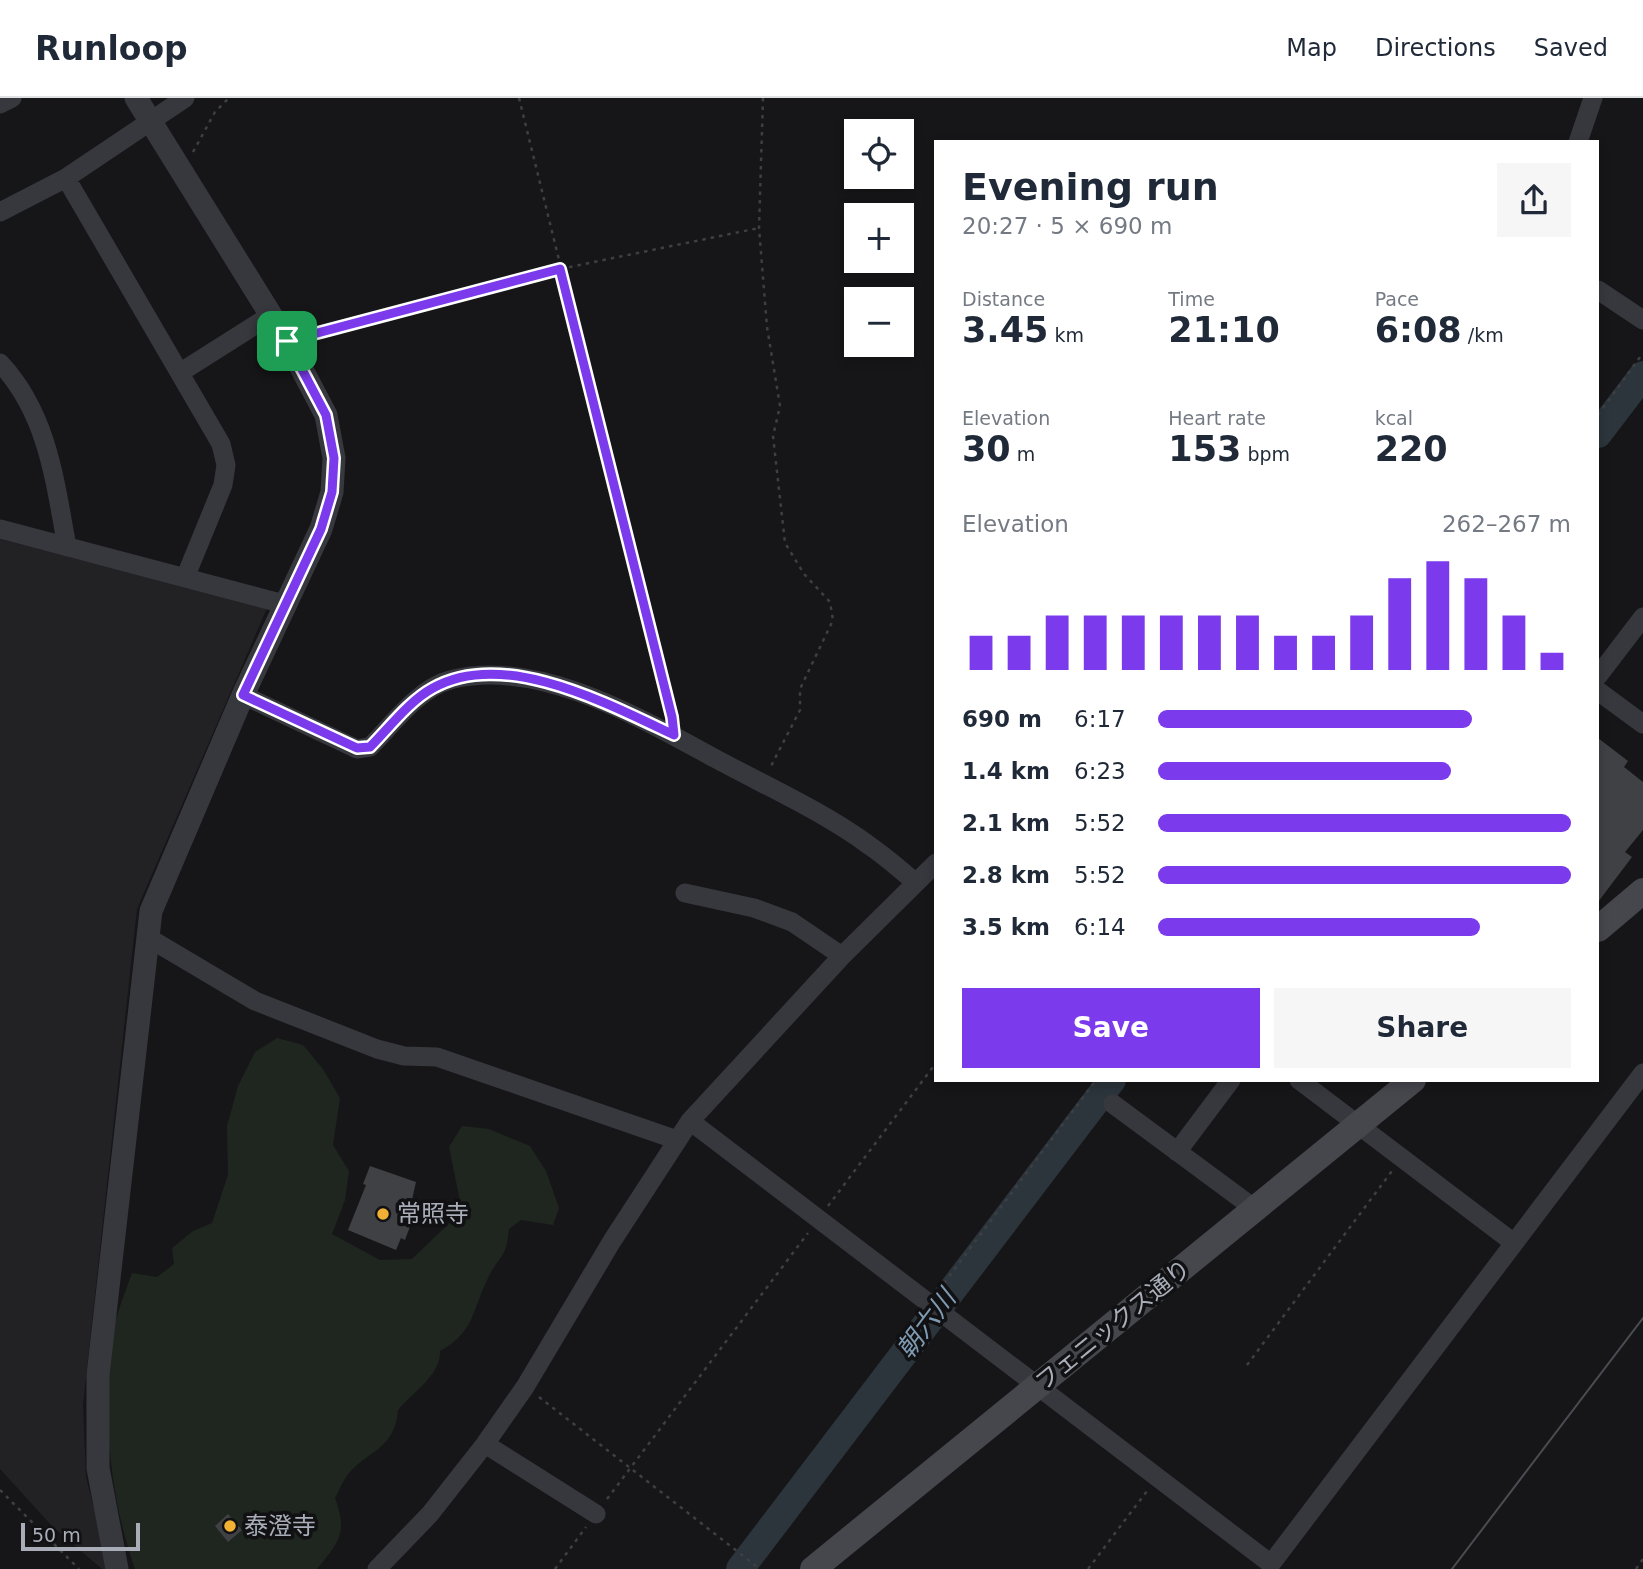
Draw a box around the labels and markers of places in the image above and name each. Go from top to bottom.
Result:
pin [257,311,317,371]
place label: 常照寺 [397,1200,469,1228]
marker: 常照寺 [375,1206,391,1222]
place label: 泰澄寺 [244,1512,316,1540]
marker: 泰澄寺 [222,1518,238,1534]

